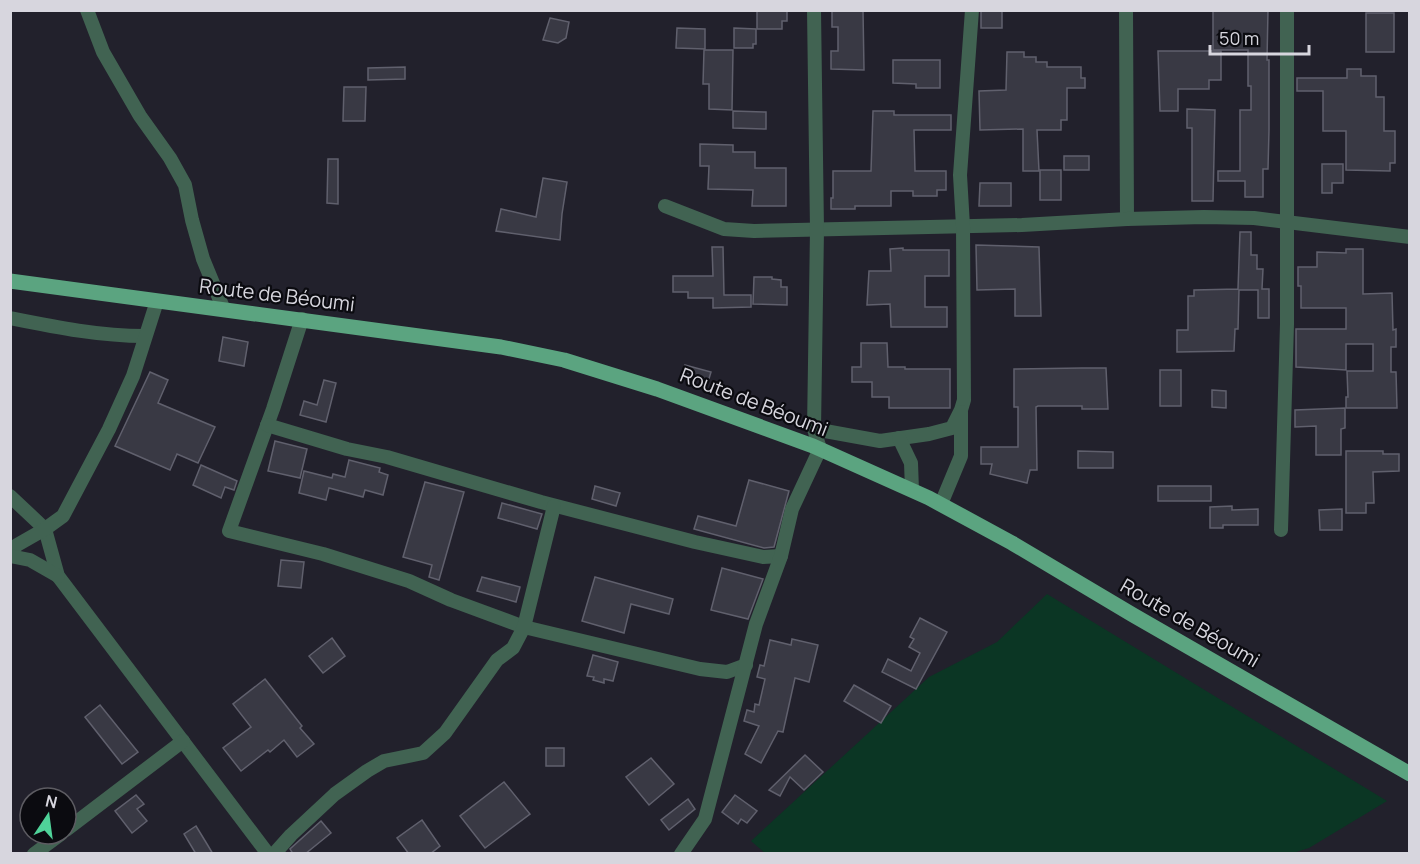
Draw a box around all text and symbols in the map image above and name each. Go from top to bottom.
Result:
scale bar [1210,18,1309,56]
text: 50 m [1219,26,1259,50]
street label: Route de Béoumi [198,272,356,317]
street label: Route de Béoumi [676,361,832,442]
street label: Route de Béoumi [1116,572,1265,673]
north arrow [18,786,78,846]
text: N [43,789,59,813]

